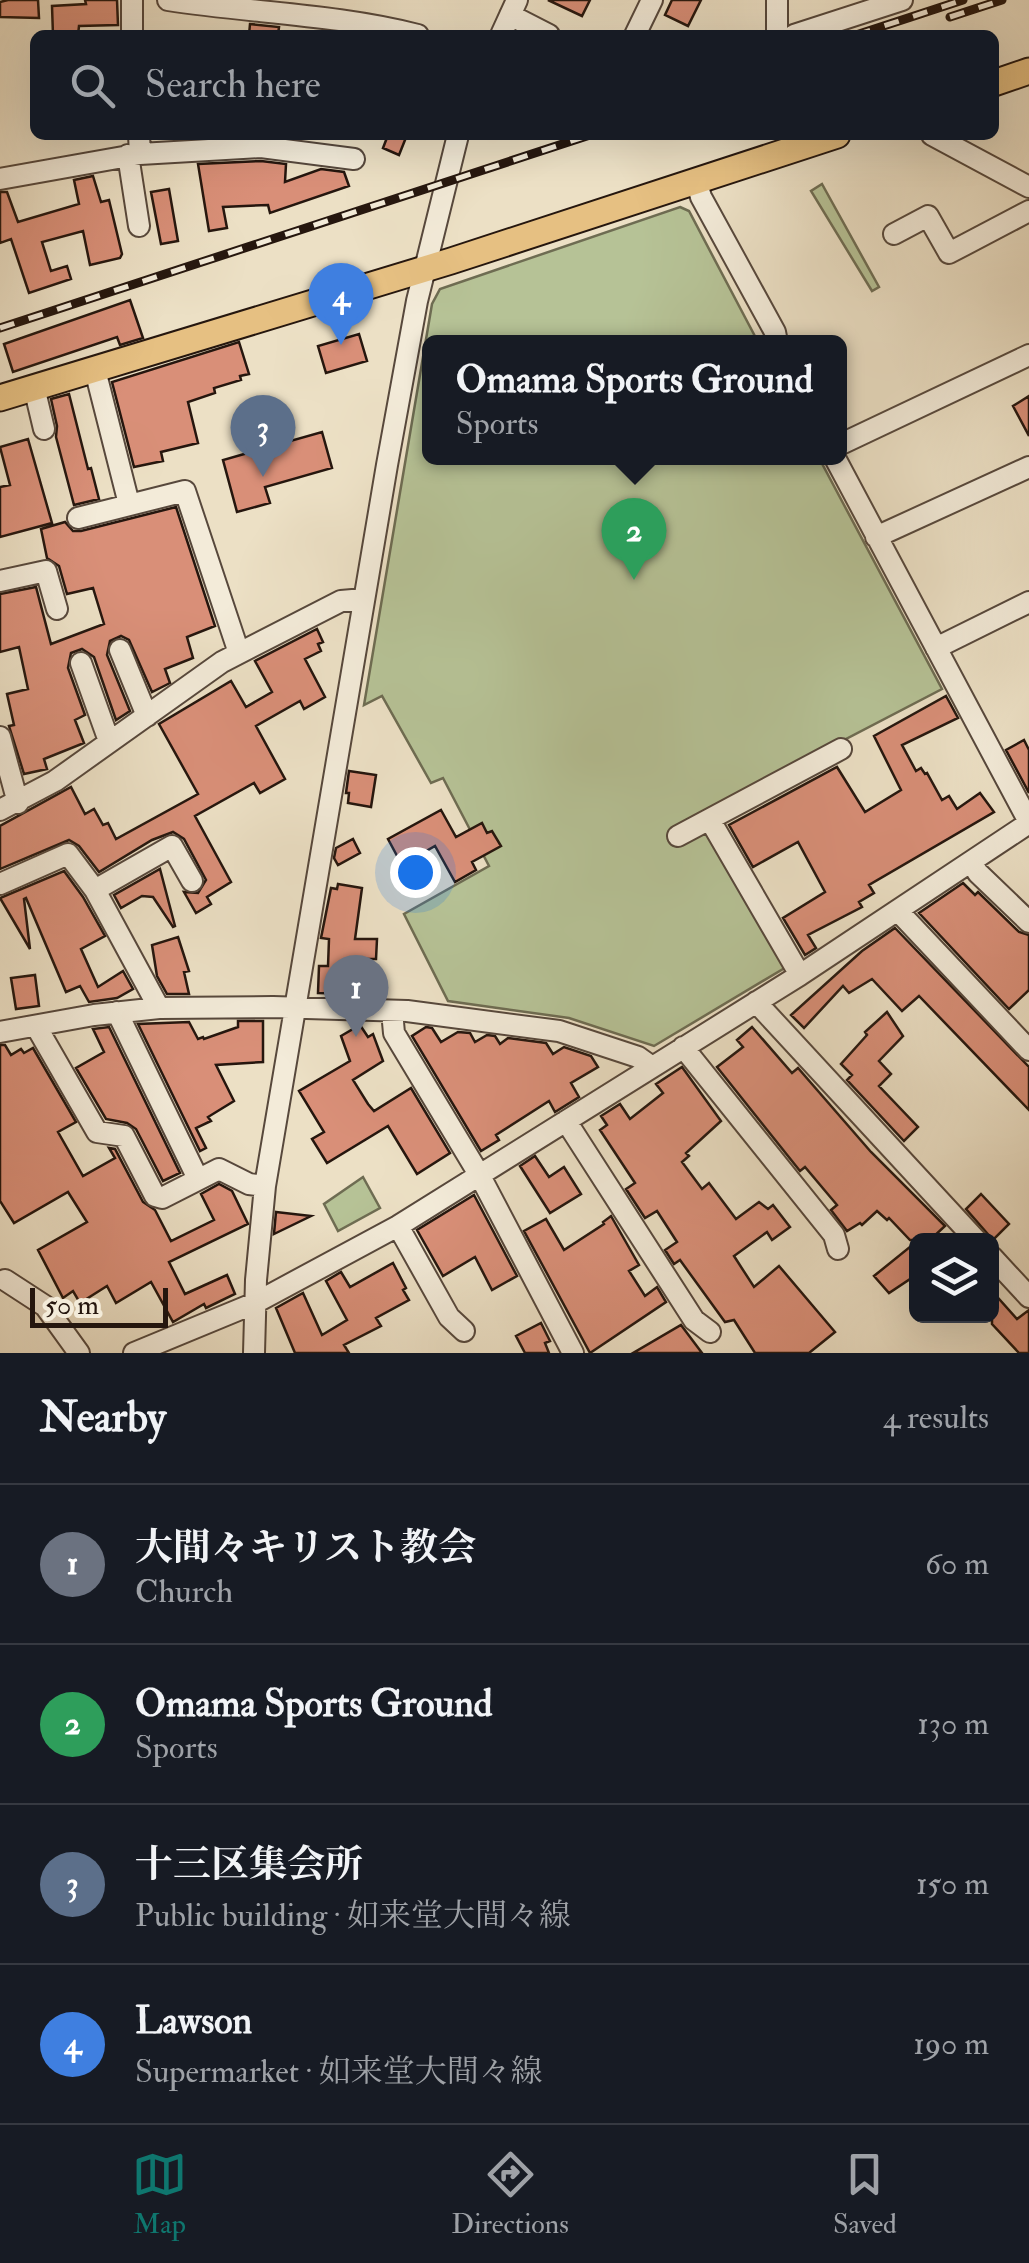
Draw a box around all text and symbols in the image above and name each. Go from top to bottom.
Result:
search box [30,30,999,140]
icon: search [65,58,120,113]
text: Search here [145,61,321,109]
pin: 4 [308,262,374,345]
popup [422,335,847,465]
text: Omama Sports Ground [456,356,813,404]
pin: 3 [230,394,296,477]
text: Sports [456,404,538,444]
pin: 2 [602,498,666,580]
your location [390,847,441,898]
pin: 1 [324,954,388,1037]
map controls [909,1233,999,1323]
button: layers [909,1233,999,1323]
scale bar [30,1283,168,1328]
text: 50 m [45,1288,99,1323]
text: Nearby [40,1392,166,1444]
text: 4 results [883,1398,989,1438]
text: 大間々キリスト教会 [135,1524,476,1572]
text: 1 [67,1544,78,1584]
text: 60 m [925,1544,989,1584]
text: Church [135,1572,233,1612]
text: Omama Sports Ground [135,1680,492,1728]
text: 2 [64,1704,81,1744]
text: 130 m [917,1704,989,1744]
text: Sports [135,1728,218,1768]
text: 十三区集会所 [135,1841,363,1889]
text: 3 [66,1864,79,1904]
text: 150 m [916,1864,989,1904]
text: Public building · 如来堂大間々線 [135,1896,571,1936]
text: Lawson [135,1997,252,2045]
text: 4 [64,2024,81,2064]
text: 190 m [913,2024,989,2064]
text: Supermarket · 如来堂大間々線 [135,2052,543,2092]
tab: Map [132,2147,187,2242]
tab: Directions [451,2147,569,2242]
tab: Saved [833,2147,897,2242]

